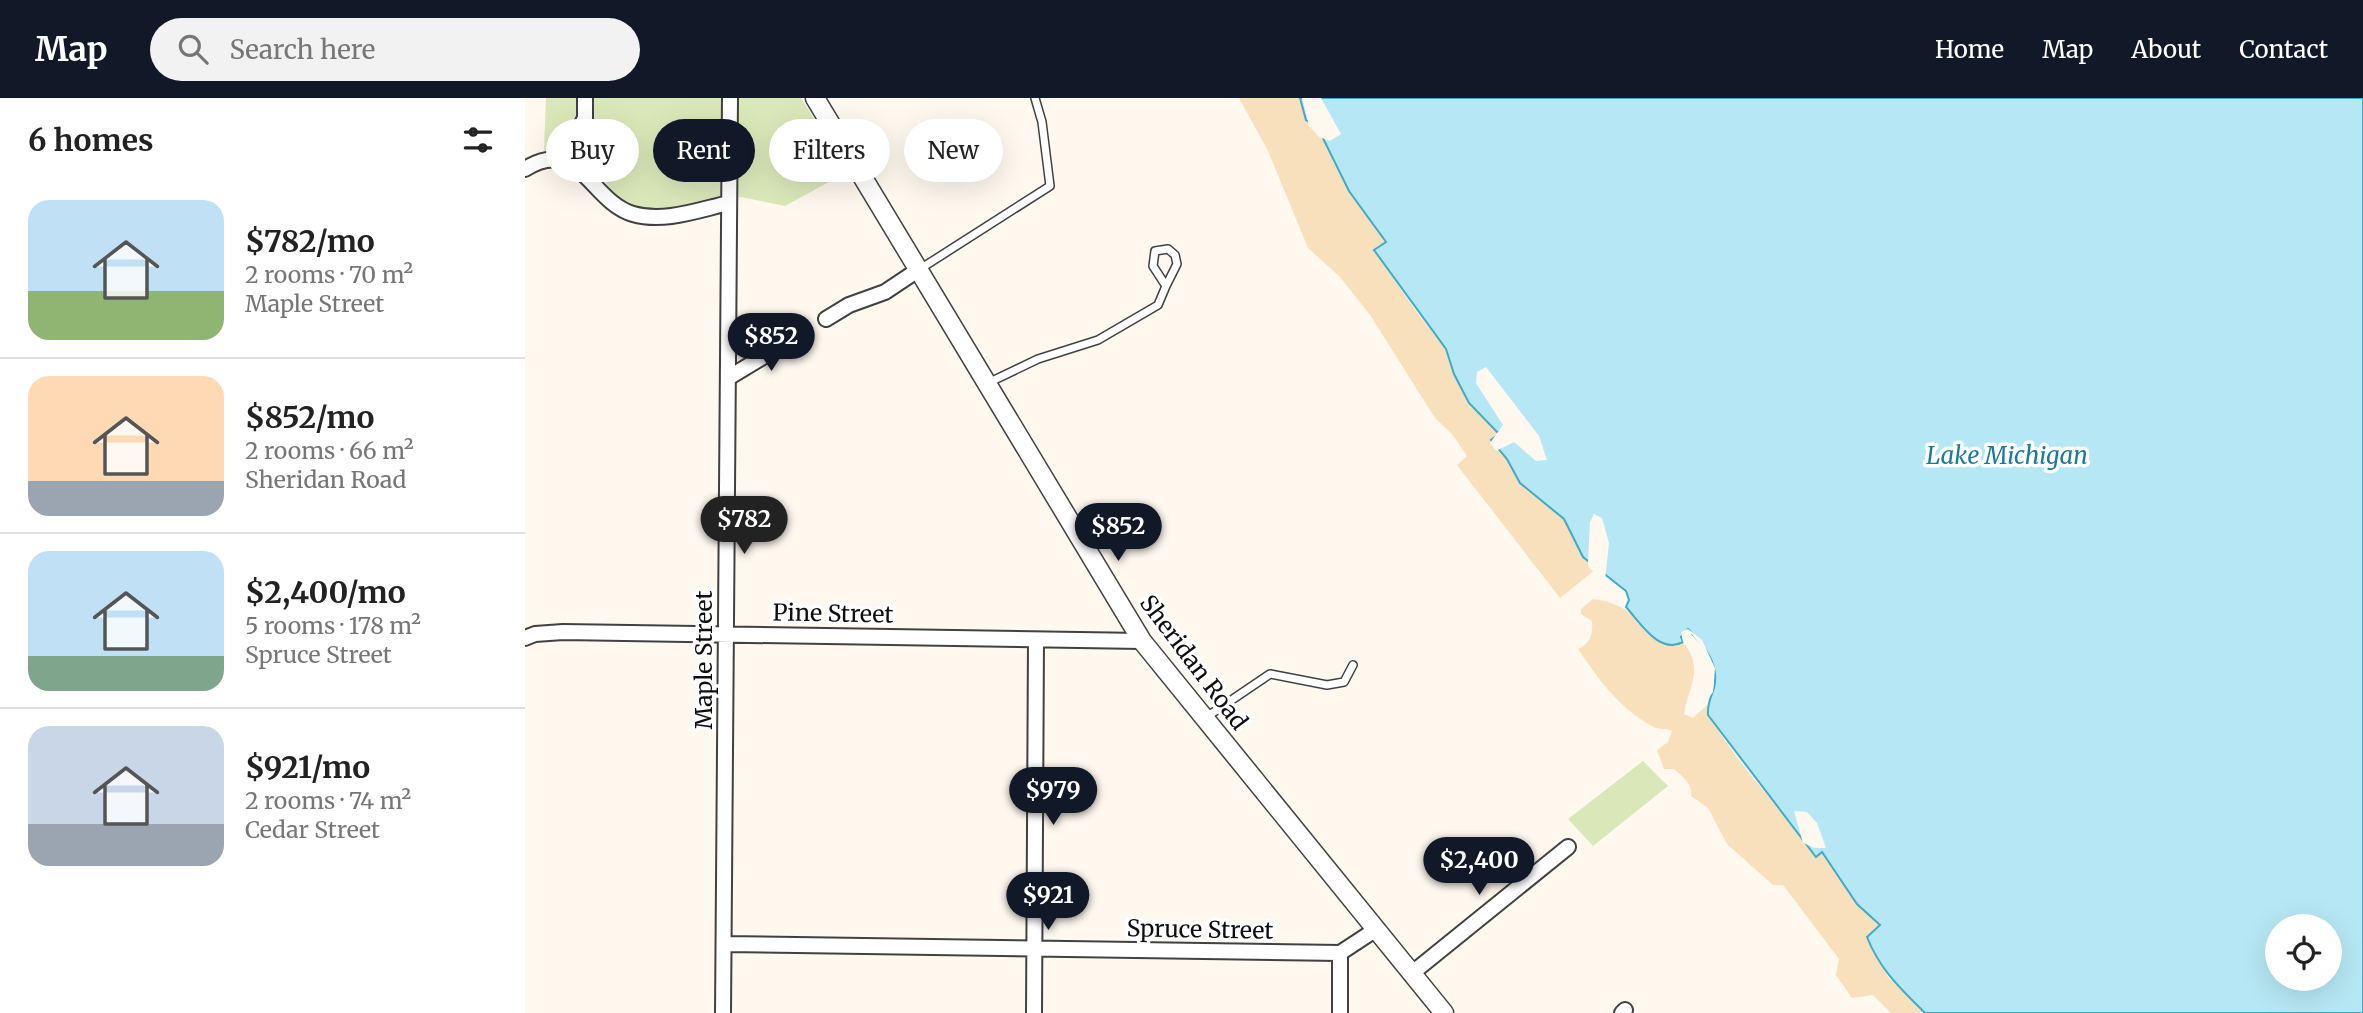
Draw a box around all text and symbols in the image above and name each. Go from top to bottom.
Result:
search box [150,18,640,81]
text: Map [35,29,108,70]
icon: search [174,30,212,68]
text: Search here [230,33,375,66]
text: Home [1935,34,2004,65]
text: Map [2042,34,2093,65]
text: About [2131,34,2201,65]
text: Contact [2239,34,2328,65]
chip: Buy [546,119,639,182]
chip: Rent [653,119,755,182]
chip: Filters [769,119,890,182]
chip: New [904,119,1003,182]
text: 6 homes [28,121,153,159]
icon: filters [459,121,497,159]
text: $782/mo [245,222,375,260]
icon: home [84,228,168,312]
text: 2 rooms · 70 m² [245,260,413,289]
text: Maple Street [245,289,384,318]
pin: $852 [730,314,812,373]
text: $852 [744,321,798,350]
text: $852/mo [245,398,374,436]
icon: home [84,404,168,488]
text: 2 rooms · 66 m² [245,436,414,465]
water label: Lake Michigan [1926,440,2088,471]
text: Sheridan Road [245,465,406,494]
pin: $782 [703,496,785,556]
text: $782 [717,504,771,533]
pin: $852 [1077,504,1159,563]
text: $852 [1091,511,1145,540]
text: $2,400/mo [245,573,406,611]
icon: home [84,579,168,663]
street label: Sheridan Road [1134,589,1254,735]
street label: Maple Street [689,590,718,730]
street label: Pine Street [772,597,894,629]
text: 5 rooms · 178 m² [245,611,421,640]
text: Spruce Street [245,640,392,669]
text: $921/mo [245,748,370,786]
icon: home [84,754,168,838]
pin: $979 [1012,768,1094,827]
text: $979 [1025,775,1081,804]
text: 2 rooms · 74 m² [245,786,411,815]
text: Cedar Street [245,815,380,844]
pin: $2,400 [1422,838,1536,897]
text: $2,400 [1439,845,1519,874]
pin: $921 [1007,872,1089,932]
text: $921 [1022,880,1074,909]
street label: Spruce Street [1126,913,1274,945]
map controls [2265,914,2342,991]
button: locate [2265,914,2342,991]

